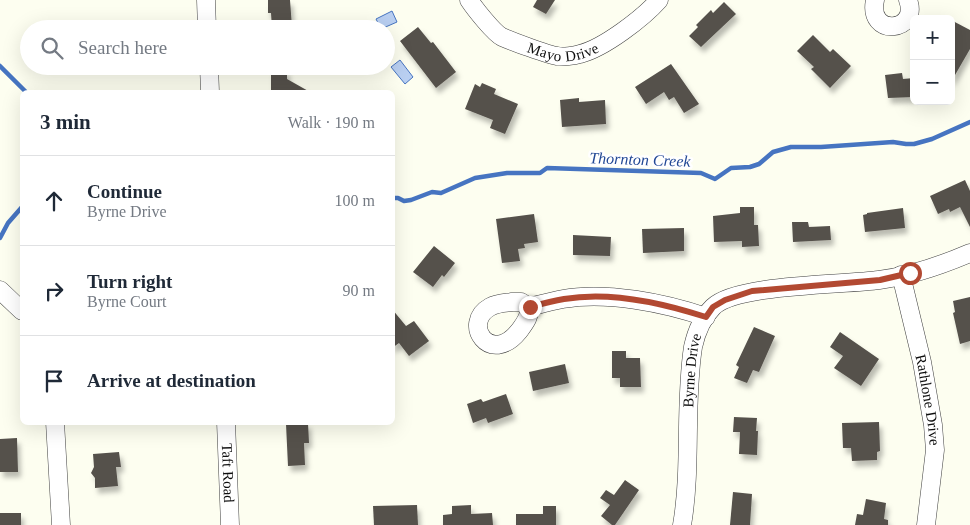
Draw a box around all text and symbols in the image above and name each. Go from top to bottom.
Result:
map controls [910,15,955,105]
button: + [910,15,955,60]
search box [20,20,395,75]
icon: search [38,34,66,62]
text: Search here [78,37,167,58]
street label: Mayo Drive [525,39,601,65]
button: − [910,60,955,105]
text: 3 min [40,110,91,134]
text: Walk · 190 m [288,114,375,131]
water label: Thornton Creek [589,149,692,170]
text: Continue [87,181,162,202]
icon: ahead [40,187,68,215]
text: 100 m [335,192,375,209]
text: Byrne Drive [87,203,167,220]
route start [899,262,922,285]
text: Turn right [87,271,172,292]
icon: right [40,277,68,305]
text: 90 m [343,282,375,299]
text: Byrne Court [87,293,167,310]
route end [519,296,542,319]
street label: Byrne Drive [680,331,704,408]
street label: Rathlone Drive [912,353,943,447]
icon: arrive [40,367,68,395]
text: Arrive at destination [87,370,256,391]
street label: Taft Road [219,443,237,503]

